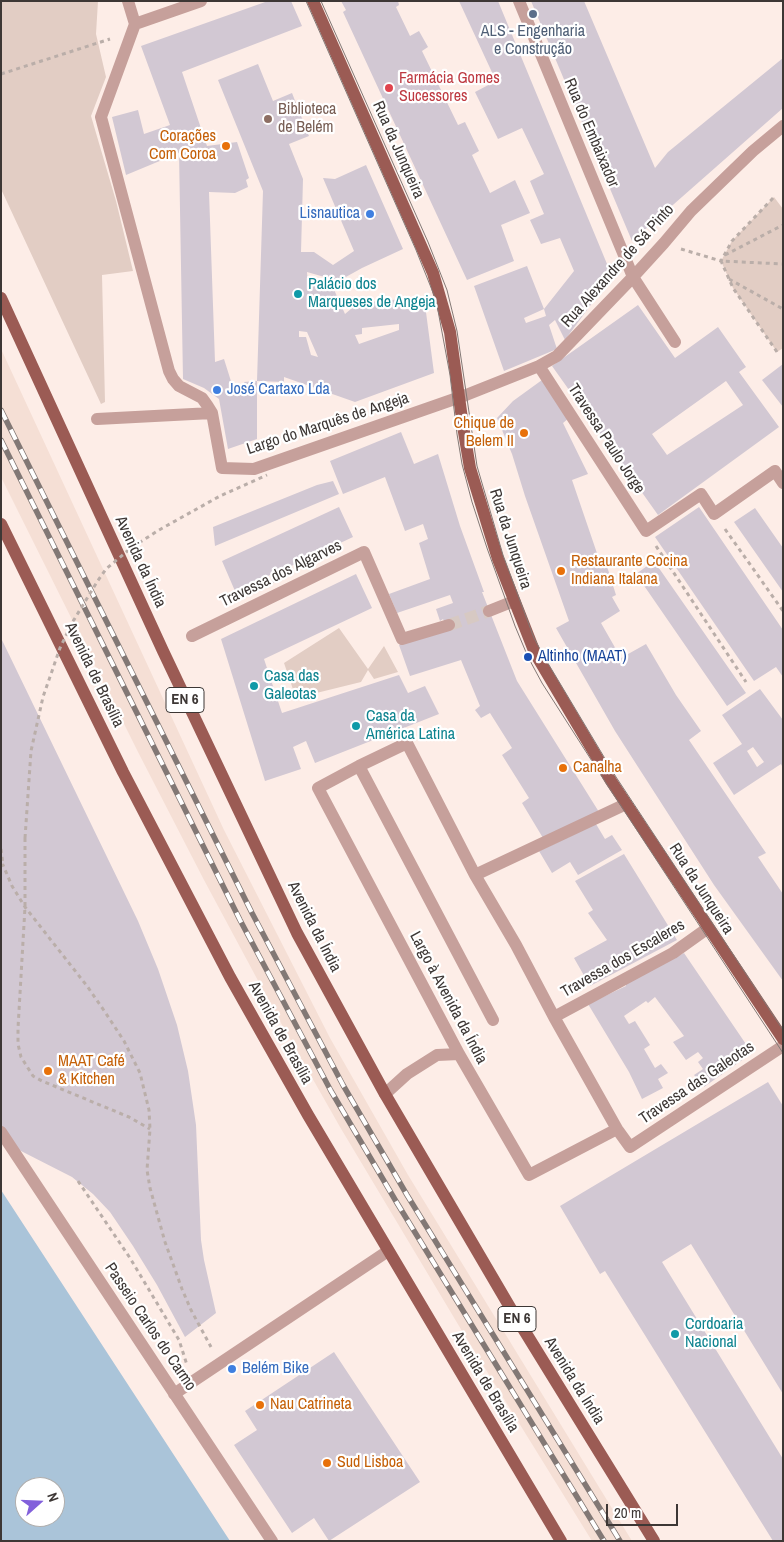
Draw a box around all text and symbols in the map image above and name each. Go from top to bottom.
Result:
marker: ALS - Engenharia e Construção [527,8,539,20]
place label: ALS - Engenharia e Construção [481,22,585,60]
place label: Farmácia Gomes Sucessores [399,69,500,107]
street label: Rua do Embaixador [559,76,623,190]
marker: Farmácia Gomes Sucessores [383,82,395,94]
street label: Rua da Junqueira [368,98,428,202]
place label: Biblioteca de Belém [278,100,336,138]
marker: Biblioteca de Belém [262,113,274,125]
place label: Corações Com Coroa [149,127,216,165]
marker: Corações Com Coroa [220,140,232,152]
street label: Rua Alexandre de Sá Pinto [558,200,678,332]
place label: Lisnautica [299,204,360,224]
marker: Lisnautica [364,208,376,220]
place label: Palácio dos Marqueses de Angeja [308,275,436,313]
marker: Palácio dos Marqueses de Angeja [292,288,304,300]
place label: José Cartaxo Lda [227,380,330,400]
street label: Travessa Paulo Jorge [563,380,649,498]
marker: José Cartaxo Lda [211,384,223,396]
street label: Largo do Marquês de Angeja [245,389,411,459]
place label: Chique de Belem II [453,414,514,452]
marker: Chique de Belem II [518,427,530,439]
street label: Rua da Junqueira [485,486,535,592]
street label: Avenida da Índia [110,513,170,611]
street label: Travessa dos Algarves [217,536,345,612]
place label: Restaurante Cocina Indiana Italana [571,552,688,590]
marker: Restaurante Cocina Indiana Italana [555,565,567,577]
street label: Avenida de Brasília [60,619,128,731]
place label: Altinho (MAAT) [538,647,627,667]
marker: Altinho (MAAT) [522,651,534,663]
place label: Casa das Galeotas [264,667,319,705]
marker: Casa das Galeotas [248,680,260,692]
road number: EN 6 [166,688,204,712]
place label: Casa da América Latina [366,707,455,745]
marker: Casa da América Latina [350,720,362,732]
place label: Canalha [573,758,622,778]
marker: Canalha [557,762,569,774]
street label: Rua da Junqueira [665,840,737,938]
street label: Avenida da Índia [283,879,345,975]
street label: Travessa dos Escaleres [558,916,688,1002]
street label: Largo à Avenida da Índia [405,929,491,1067]
street label: Avenida de Brasília [244,978,316,1088]
street label: Travessa das Galeotas [636,1037,758,1129]
place label: MAAT Café & Kitchen [58,1052,125,1090]
marker: MAAT Café & Kitchen [42,1065,54,1077]
street label: Passeio Carlos do Carmo [100,1259,200,1395]
road number: EN 6 [498,1306,536,1332]
place label: Cordoaria Nacional [685,1315,743,1353]
street label: Avenida de Brasília [447,1328,523,1436]
marker: Cordoaria Nacional [669,1328,681,1340]
street label: Avenida da Índia [540,1334,608,1428]
place label: Belém Bike [242,1359,309,1379]
marker: Belém Bike [226,1363,238,1375]
place label: Nau Catrineta [270,1395,352,1415]
marker: Nau Catrineta [254,1399,266,1411]
place label: Sud Lisboa [337,1453,403,1473]
marker: Sud Lisboa [321,1457,333,1469]
north arrow [15,1477,65,1527]
text: N [43,1490,63,1504]
scale bar [609,1494,682,1526]
text: 20 m [614,1502,641,1523]

